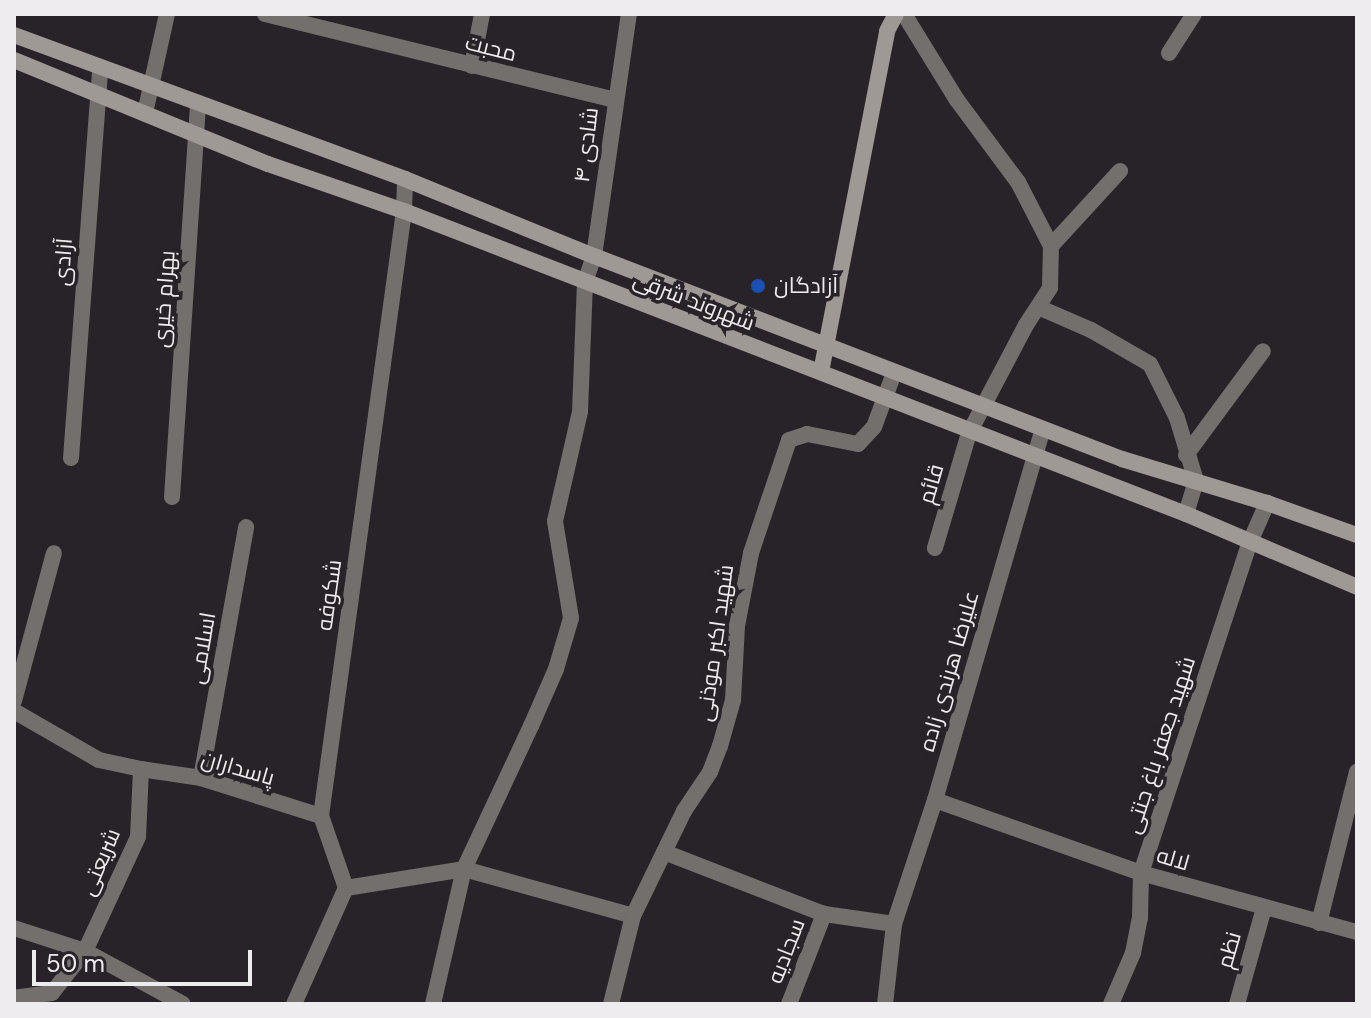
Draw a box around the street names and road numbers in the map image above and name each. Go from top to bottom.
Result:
street label: محبت [463,29,519,67]
street label: شادی ۴ [568,106,604,184]
street label: آزادی [48,237,78,287]
street label: بهرام خیری [147,249,181,349]
street label: شهروند شرقی [630,266,758,336]
street label: قائم [913,461,949,507]
street label: شکوفه [311,558,347,632]
street label: شهید اکبر موذنی [691,563,739,723]
street label: علیرضا هرندی زاده [913,588,985,754]
street label: اسلامی [183,610,221,686]
street label: شهید جعفر باغ جنتی [1119,653,1201,837]
street label: پاسداران [199,745,277,791]
street label: شریعتی [74,825,126,899]
street label: لاله [1154,842,1192,876]
street label: سجادیه [762,915,810,987]
street label: نظم [1211,929,1247,971]

